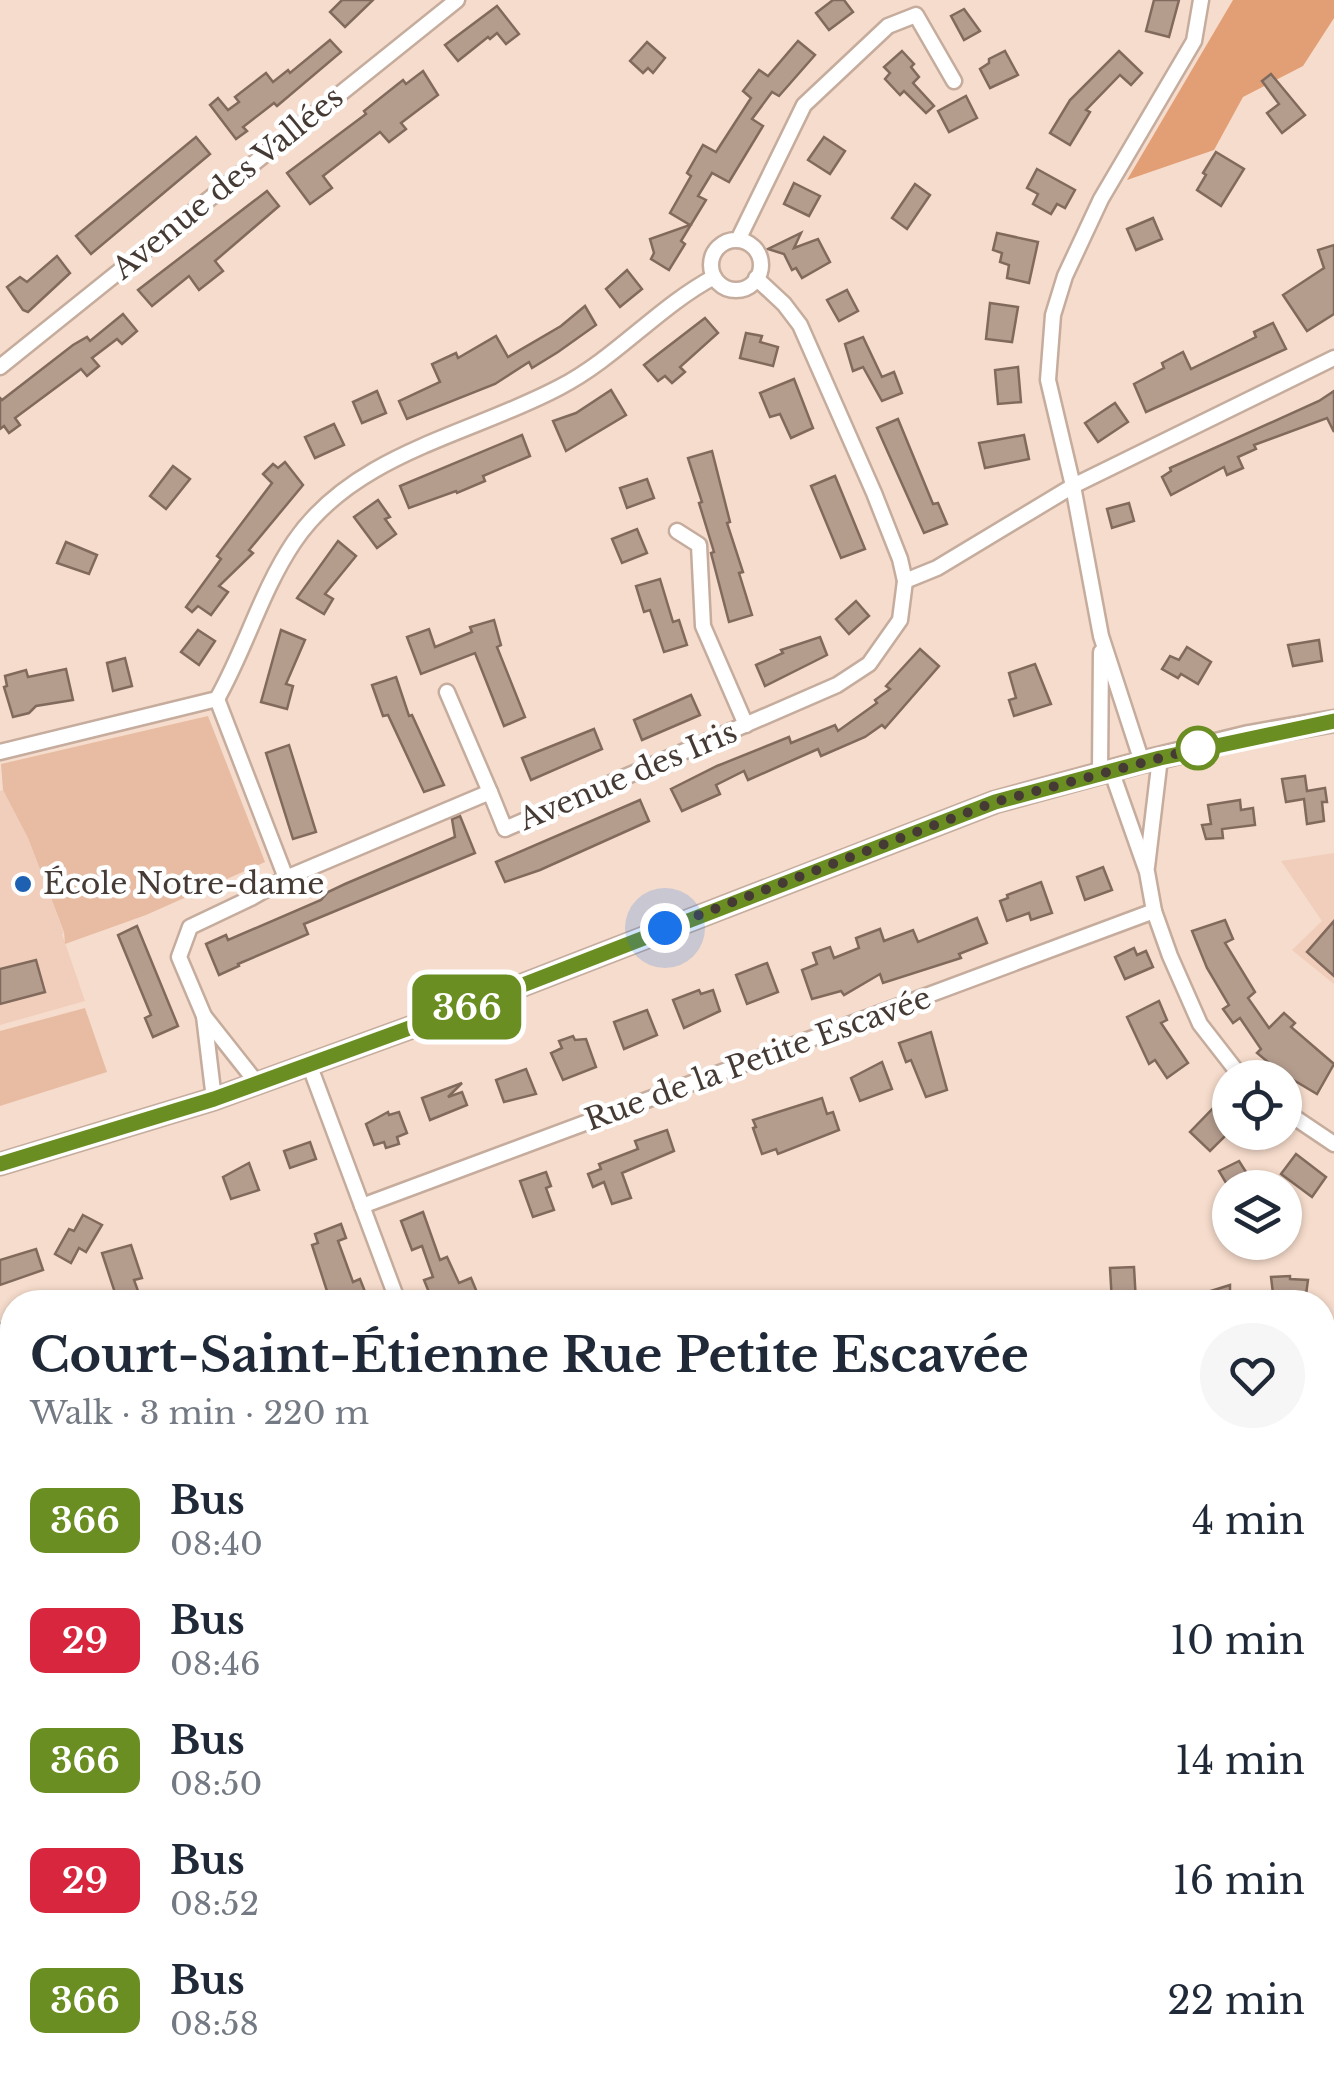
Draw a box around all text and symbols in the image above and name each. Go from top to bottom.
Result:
street label: Avenue des Vallées [104,78,350,288]
street label: Avenue des Iris [512,713,742,839]
unlabelled marker [1177,727,1219,769]
place label: École Notre-dame [43,865,324,902]
marker: École Notre-dame [12,873,34,895]
your location [640,903,690,953]
line badge: 366 [410,974,524,1040]
street label: Rue de la Petite Escavée [580,979,936,1138]
text: 366 [432,986,502,1029]
map controls [1212,1060,1302,1260]
button: locate [1212,1060,1302,1150]
button: layers [1212,1170,1302,1260]
button: heart [1200,1323,1305,1428]
text: Court-Saint-Étienne Rue Petite Escavée [30,1325,1029,1385]
text: Walk · 3 min · 220 m [30,1393,369,1433]
text: Bus [170,1477,245,1524]
text: 4 min [1192,1497,1305,1544]
text: 366 [50,1499,120,1542]
text: 08:40 [170,1524,263,1564]
text: Bus [170,1597,245,1644]
text: 10 min [1170,1617,1305,1664]
text: 29 [62,1619,108,1662]
text: 08:46 [170,1644,261,1684]
text: Bus [170,1717,245,1764]
text: 14 min [1175,1737,1305,1784]
text: 366 [50,1739,120,1782]
text: 08:50 [170,1764,262,1804]
text: Bus [170,1837,245,1884]
text: 16 min [1173,1857,1305,1904]
text: 29 [62,1859,108,1902]
text: 08:52 [170,1884,259,1924]
text: Bus [170,1957,245,2004]
text: 22 min [1167,1977,1305,2024]
text: 366 [50,1979,120,2022]
text: 08:58 [170,2004,259,2044]

